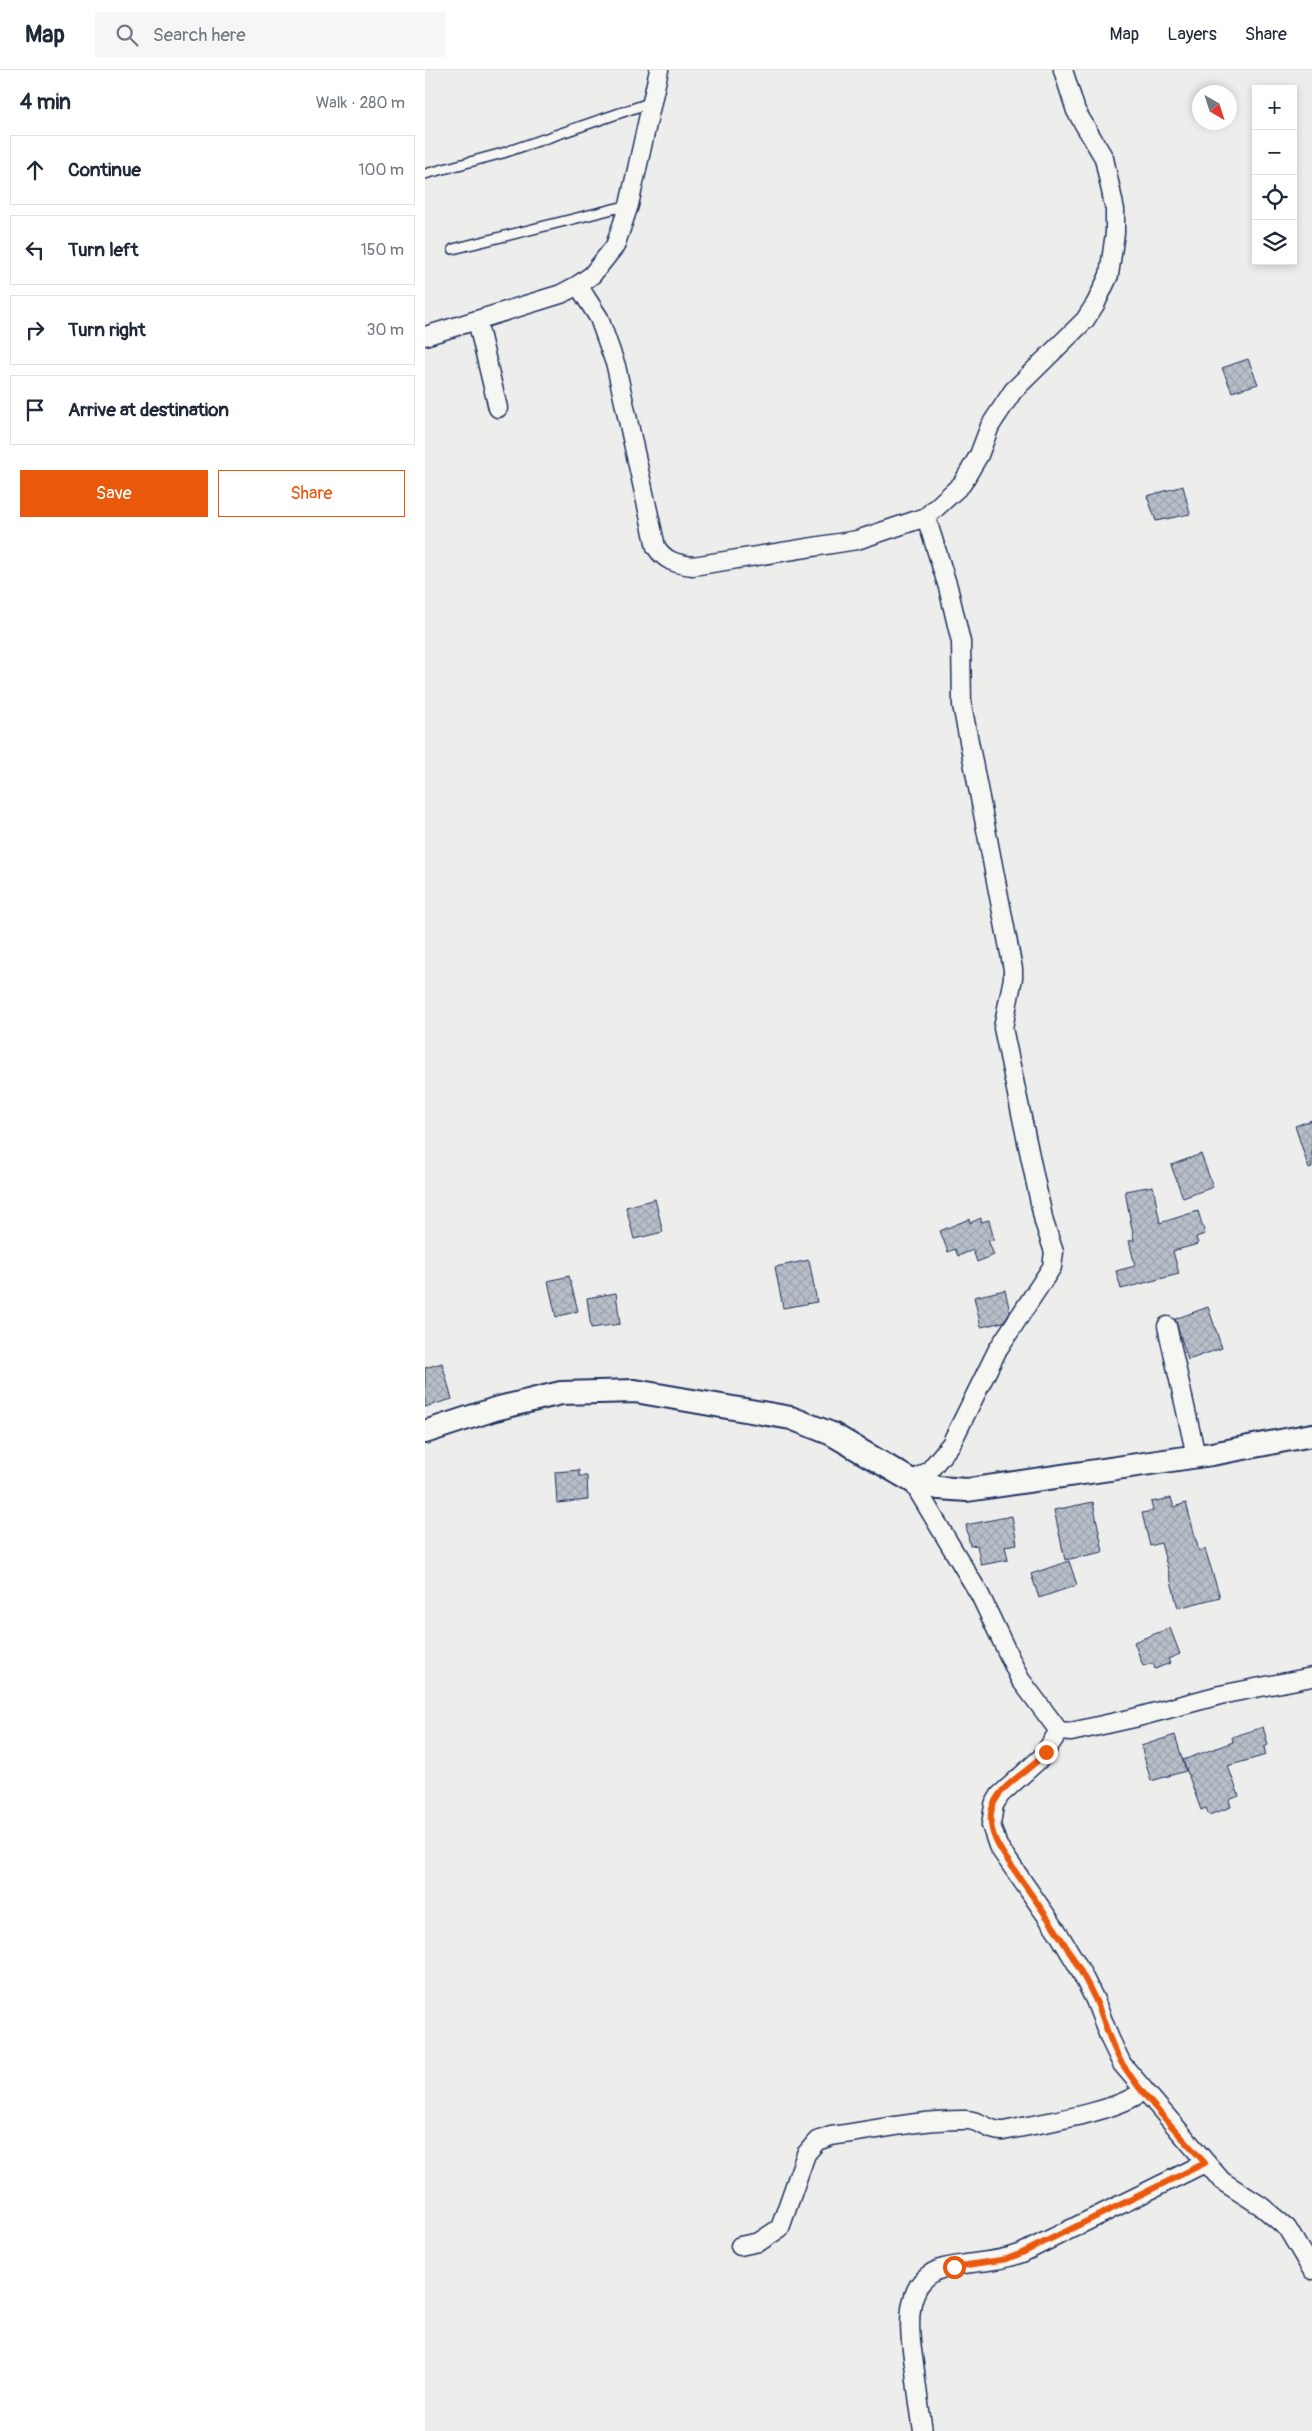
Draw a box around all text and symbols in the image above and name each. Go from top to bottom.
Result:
search box [95,12,445,57]
text: Map [25,20,65,49]
icon: search [113,21,141,49]
text: Search here [153,23,246,47]
text: Map [1110,23,1139,46]
text: Layers [1167,23,1217,46]
text: Share [1245,23,1287,46]
north arrow [1192,85,1237,130]
map controls [1252,85,1297,265]
button: + [1252,85,1297,130]
text: 4 min [20,89,71,116]
text: Walk · 280 m [316,93,405,113]
button: − [1252,130,1297,175]
icon: ahead [21,156,49,184]
text: Continue [68,158,141,182]
text: 100 m [358,160,404,180]
button: locate [1252,175,1297,220]
button: layers [1252,220,1297,265]
icon: left [21,236,49,264]
text: Turn left [68,238,138,262]
text: 150 m [360,240,404,260]
icon: right [21,316,49,344]
text: Turn right [68,318,146,342]
text: 30 m [366,320,404,340]
icon: arrive [21,396,49,424]
text: Arrive at destination [68,398,229,422]
button: Save [20,470,208,517]
button: Share [218,470,405,517]
route end [1035,1741,1058,1764]
route start [943,2256,966,2279]

